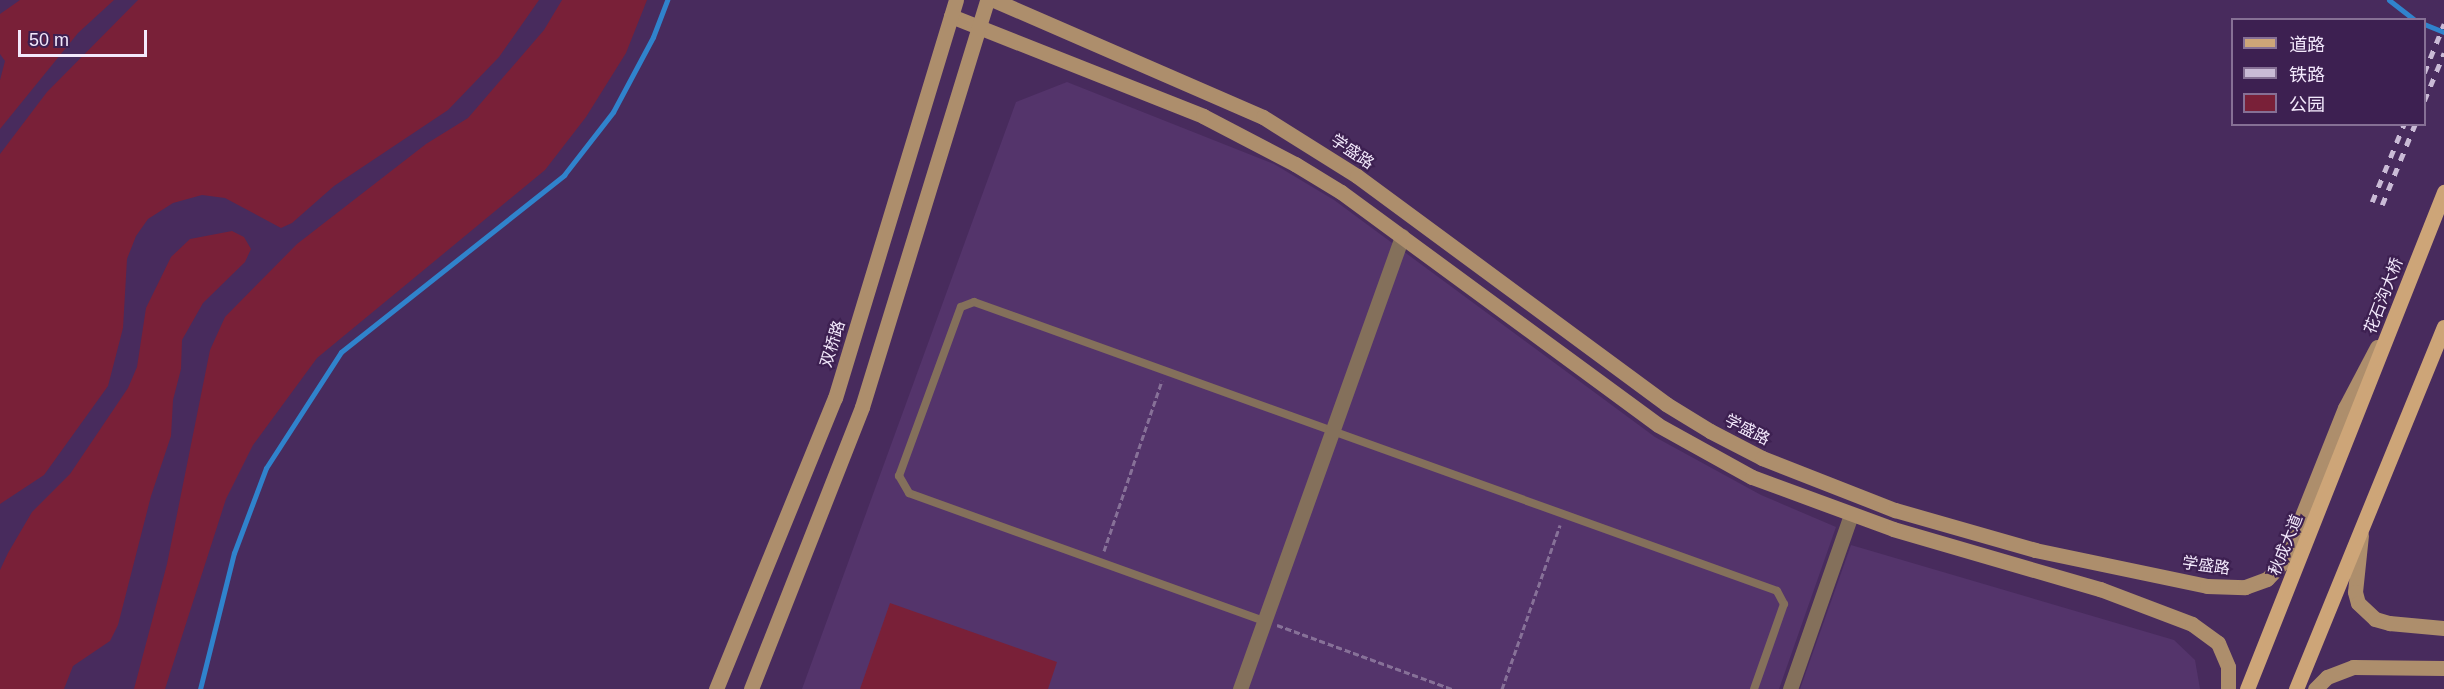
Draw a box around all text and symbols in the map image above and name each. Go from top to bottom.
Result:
scale bar [21,18,150,56]
legend [2231,18,2426,126]
text: 50 m [29,30,69,50]
text: 道路 [2289,35,2325,55]
text: 铁路 [2289,65,2325,85]
text: 公园 [2289,95,2325,115]
street label: 学盛路 [1327,131,1377,173]
street label: 花石沟大桥 [2361,255,2407,337]
street label: 双桥路 [817,318,849,370]
street label: 学盛路 [1721,411,1773,449]
street label: 秋成大道 [2265,512,2307,578]
street label: 学盛路 [2181,553,2231,579]

